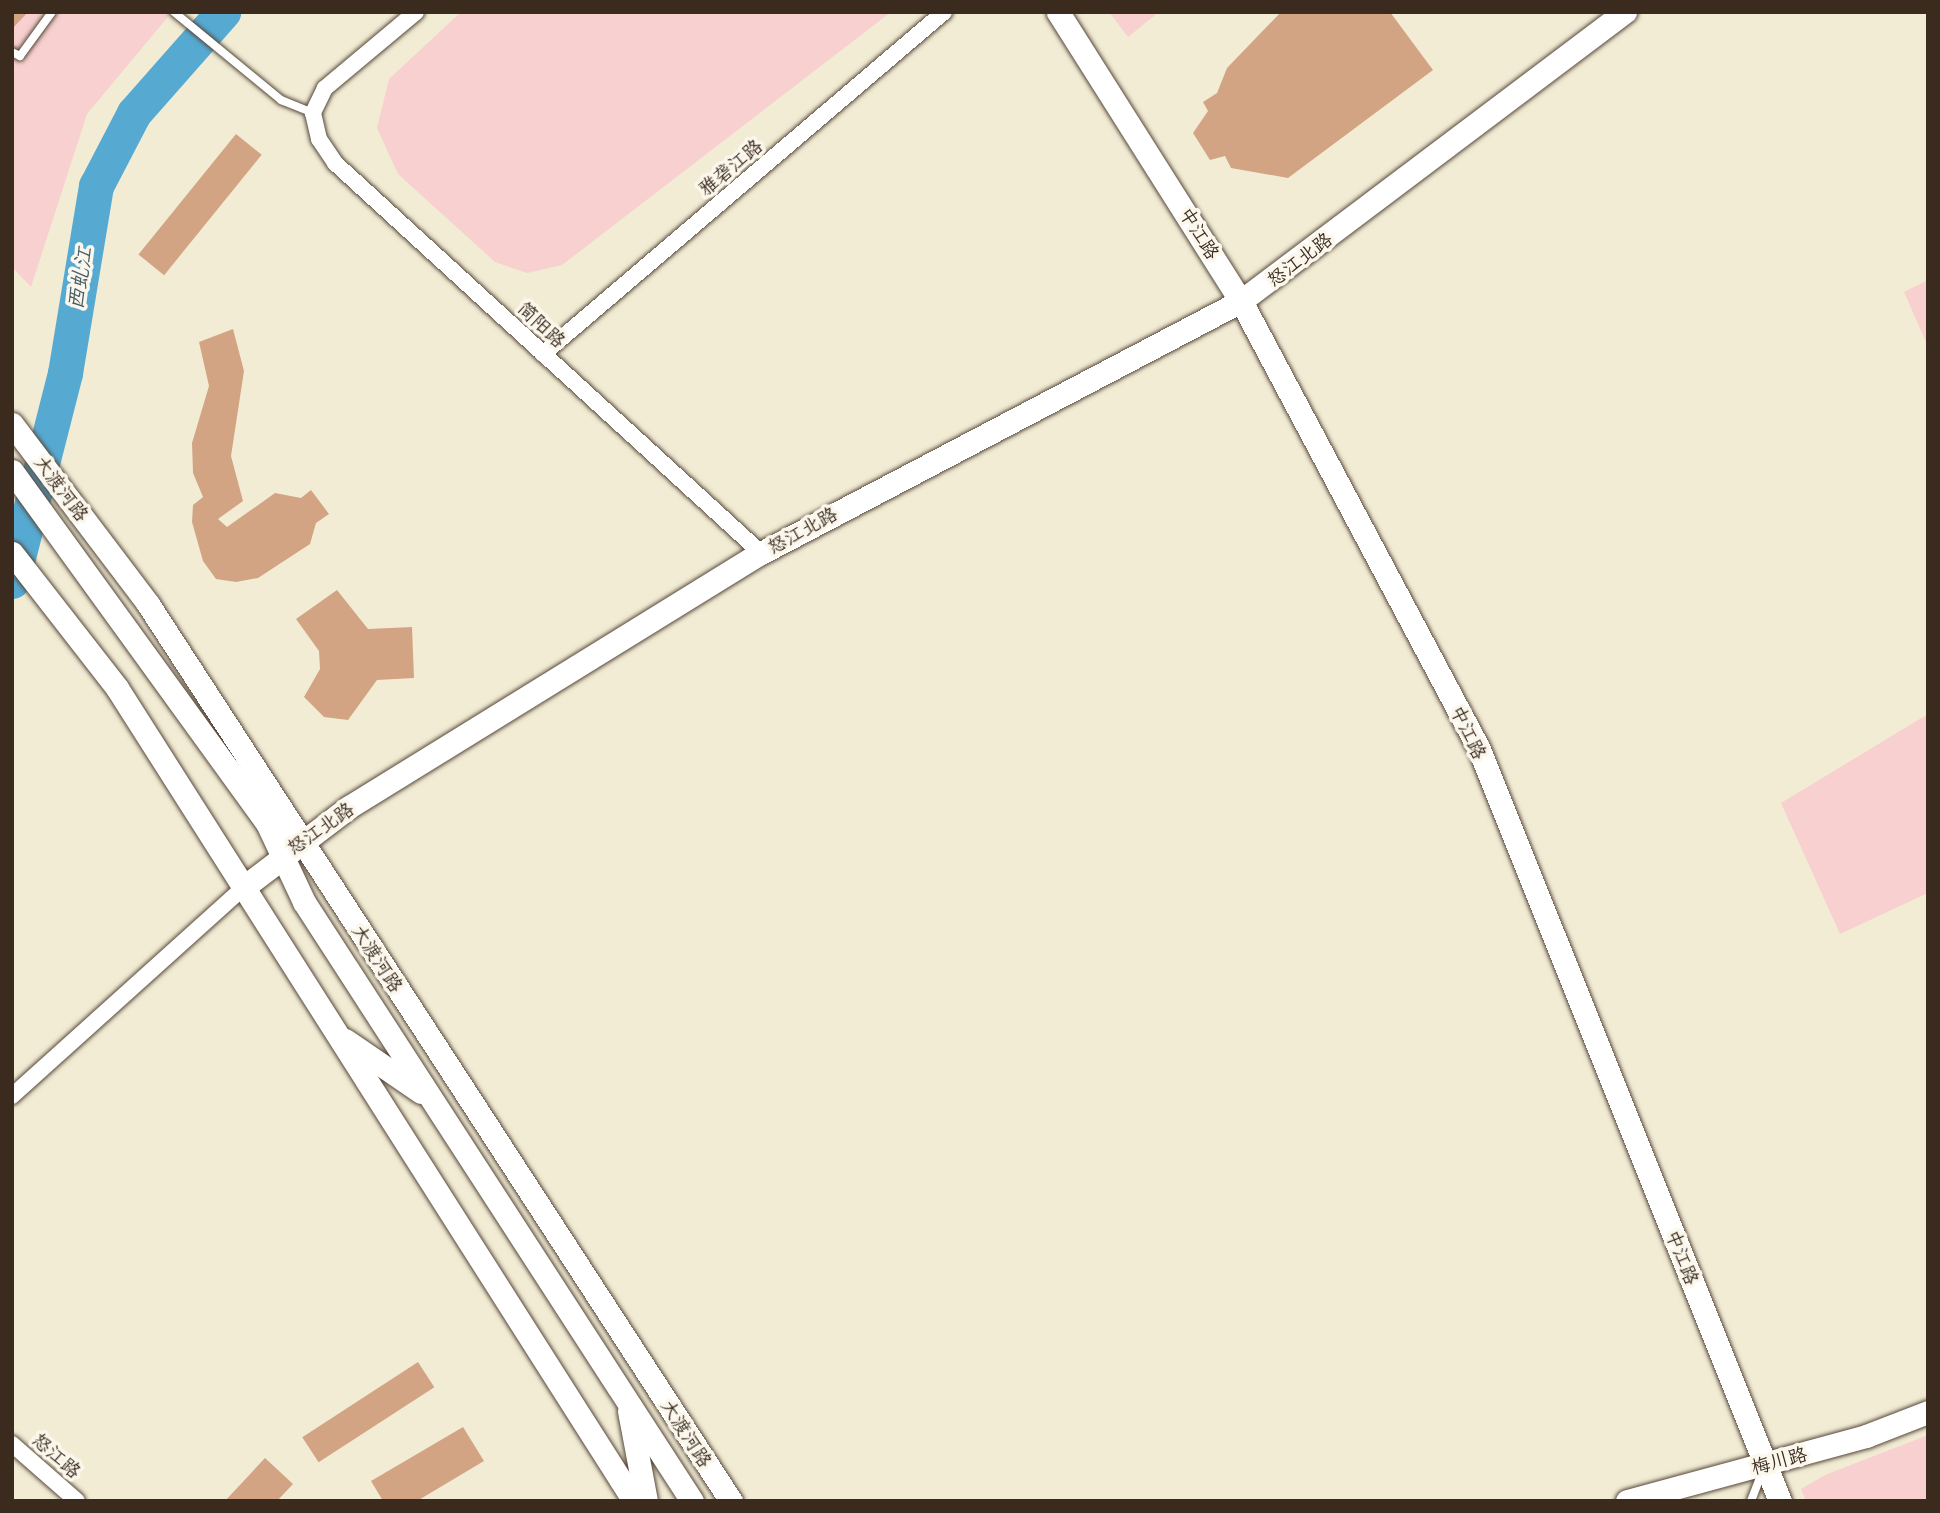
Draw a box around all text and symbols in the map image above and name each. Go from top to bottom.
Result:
street label: 雅砻江路 [694,134,766,200]
street label: 中江路 [1175,203,1225,263]
street label: 怒江北路 [1262,227,1336,291]
water label: 西虬江 [61,245,95,311]
street label: 简阳路 [513,296,571,352]
street label: 大渡河路 [30,451,94,525]
street label: 怒江北路 [763,502,841,558]
street label: 中江路 [1446,701,1492,763]
street label: 怒江北路 [282,797,358,859]
street label: 大渡河路 [348,920,408,996]
street label: 中江路 [1662,1226,1704,1288]
street label: 大渡河路 [657,1395,717,1471]
street label: 怒江路 [28,1428,86,1482]
street label: 梅川路 [1749,1442,1809,1478]

